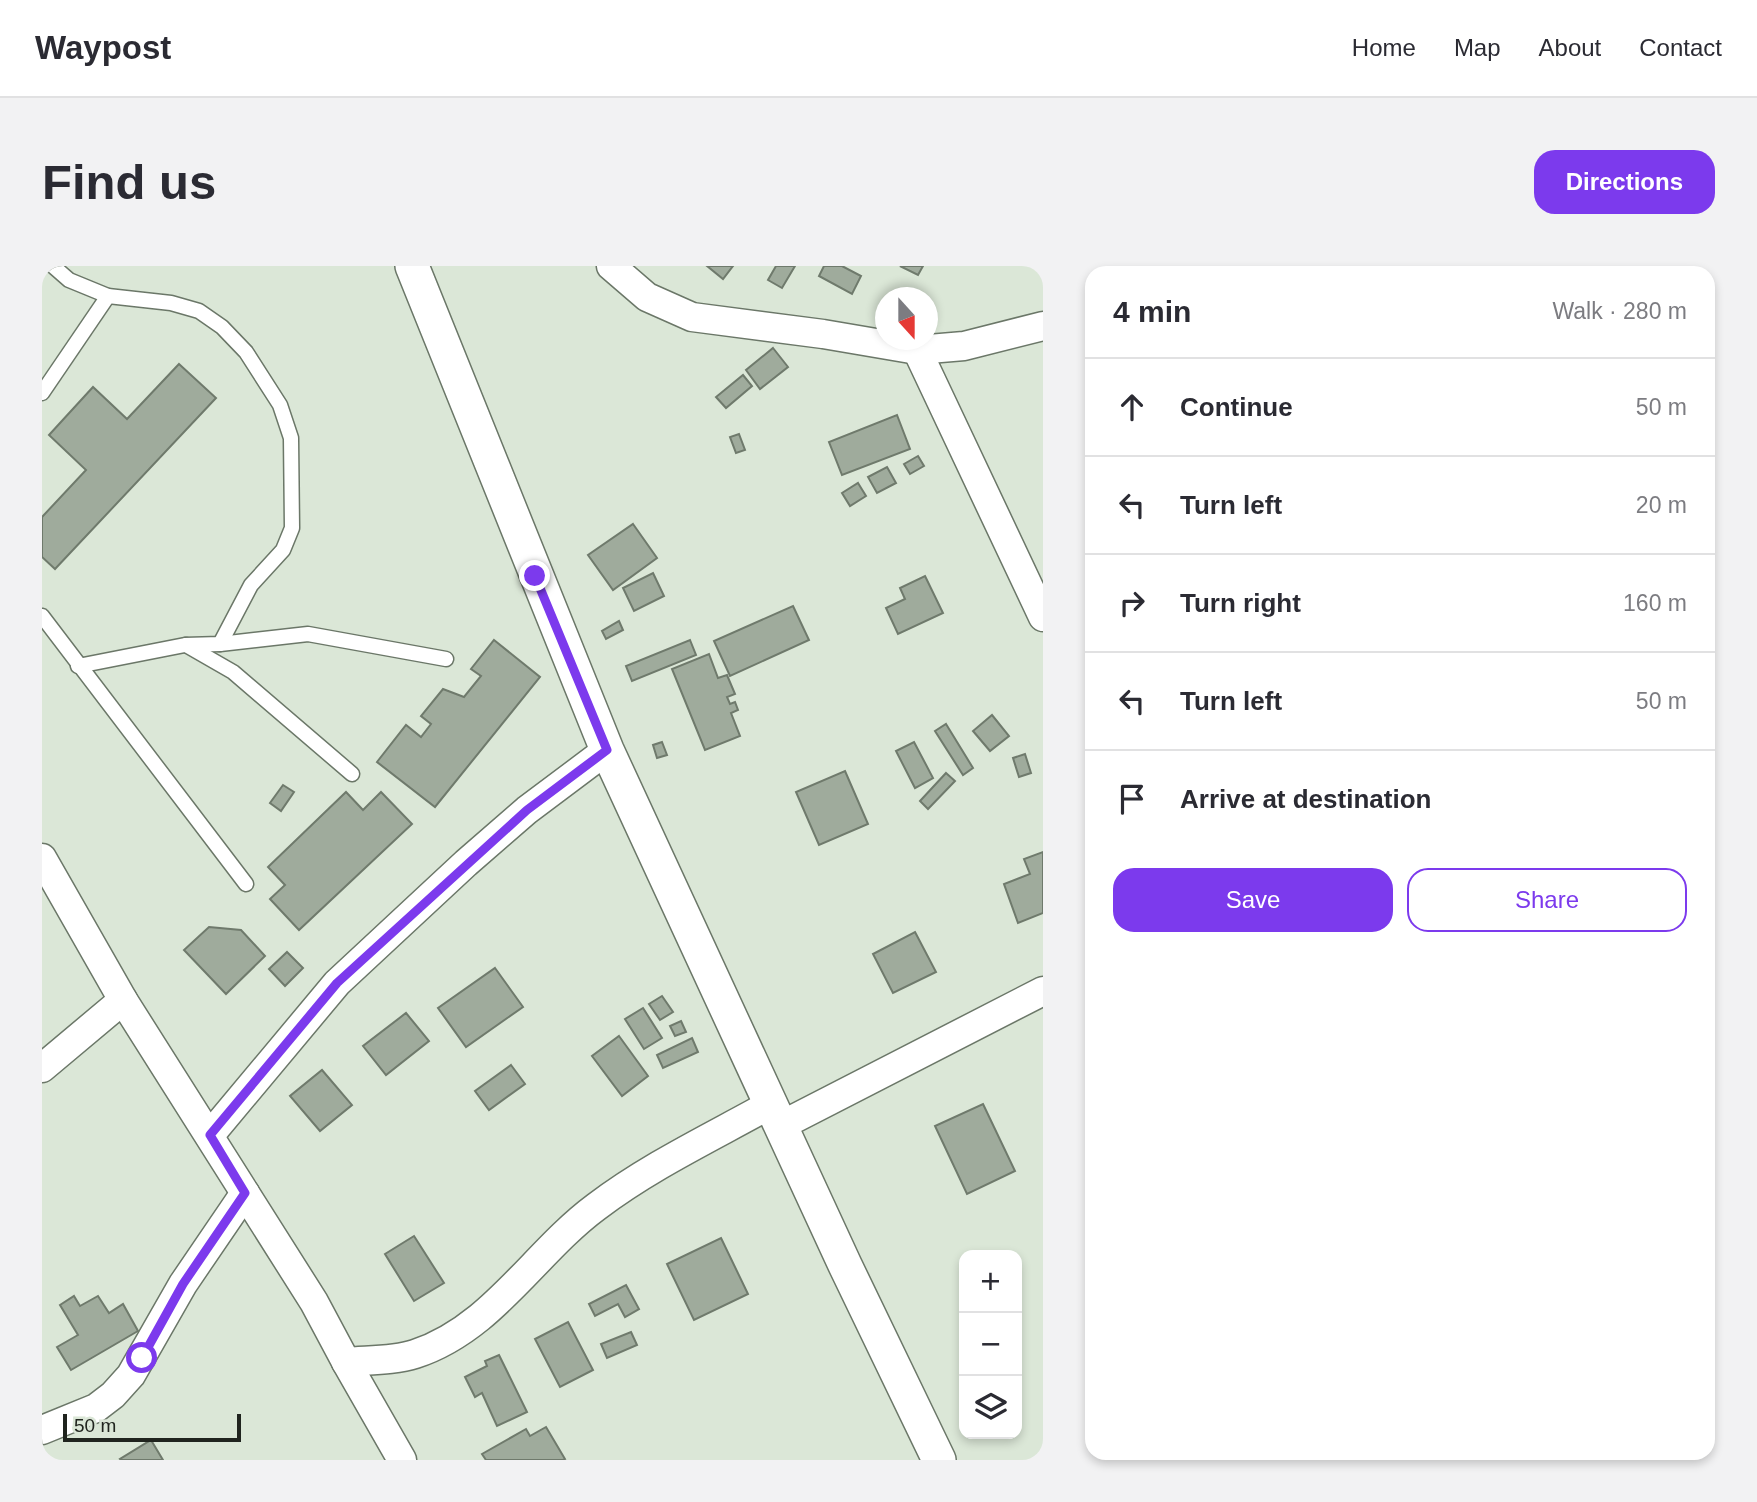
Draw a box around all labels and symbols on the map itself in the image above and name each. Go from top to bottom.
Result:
north arrow [875,287,938,350]
route end [519,560,550,591]
route start [126,1342,157,1373]
scale bar [63,1411,242,1443]

